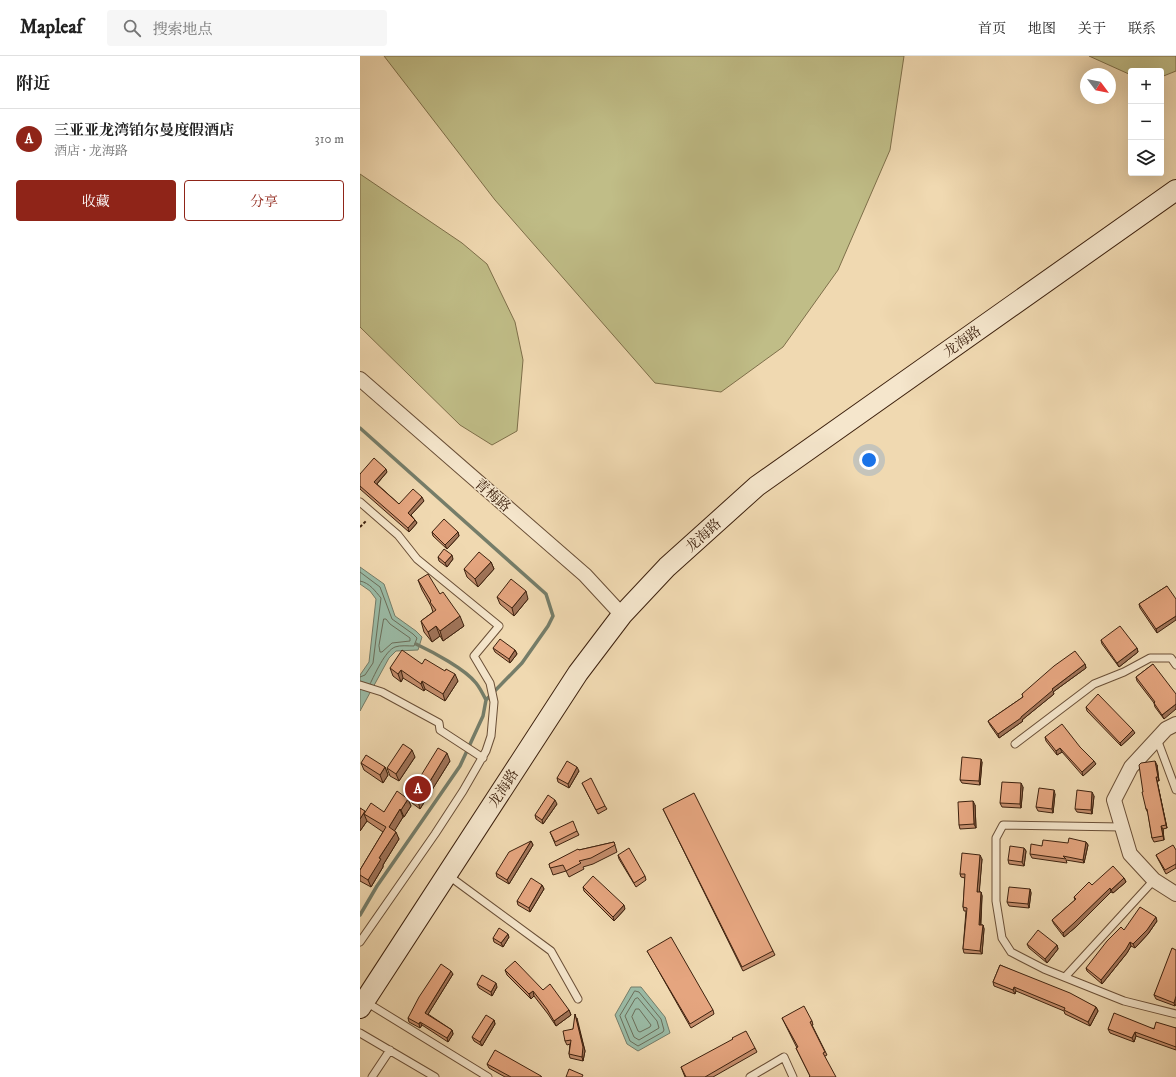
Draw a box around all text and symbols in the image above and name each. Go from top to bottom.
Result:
search box [107,10,387,46]
text: Mapleaf [20,16,83,39]
icon: search [121,17,143,39]
text: 搜索地点 [153,20,213,39]
text: 首页 [978,20,1006,38]
text: 地图 [1028,20,1056,38]
text: 关于 [1078,20,1106,38]
text: 联系 [1128,20,1156,38]
north arrow [1080,68,1116,104]
map controls [1128,68,1164,176]
button: + [1128,68,1164,104]
text: 附近 [16,73,50,95]
button: − [1128,104,1164,140]
text: 三亚亚龙湾铂尔曼度假酒店 [54,121,234,140]
text: A [25,131,33,147]
text: 310 m [315,131,344,147]
button: layers [1128,140,1164,176]
text: 酒店 · 龙海路 [54,143,128,159]
button: 收藏 [16,180,176,221]
button: 分享 [184,180,344,221]
street label: 龙海路 [940,322,985,361]
your location [859,450,879,470]
street label: 青梅路 [471,475,514,516]
street label: 龙海路 [682,515,725,556]
street label: 龙海路 [485,766,523,811]
pin: A [405,774,431,804]

